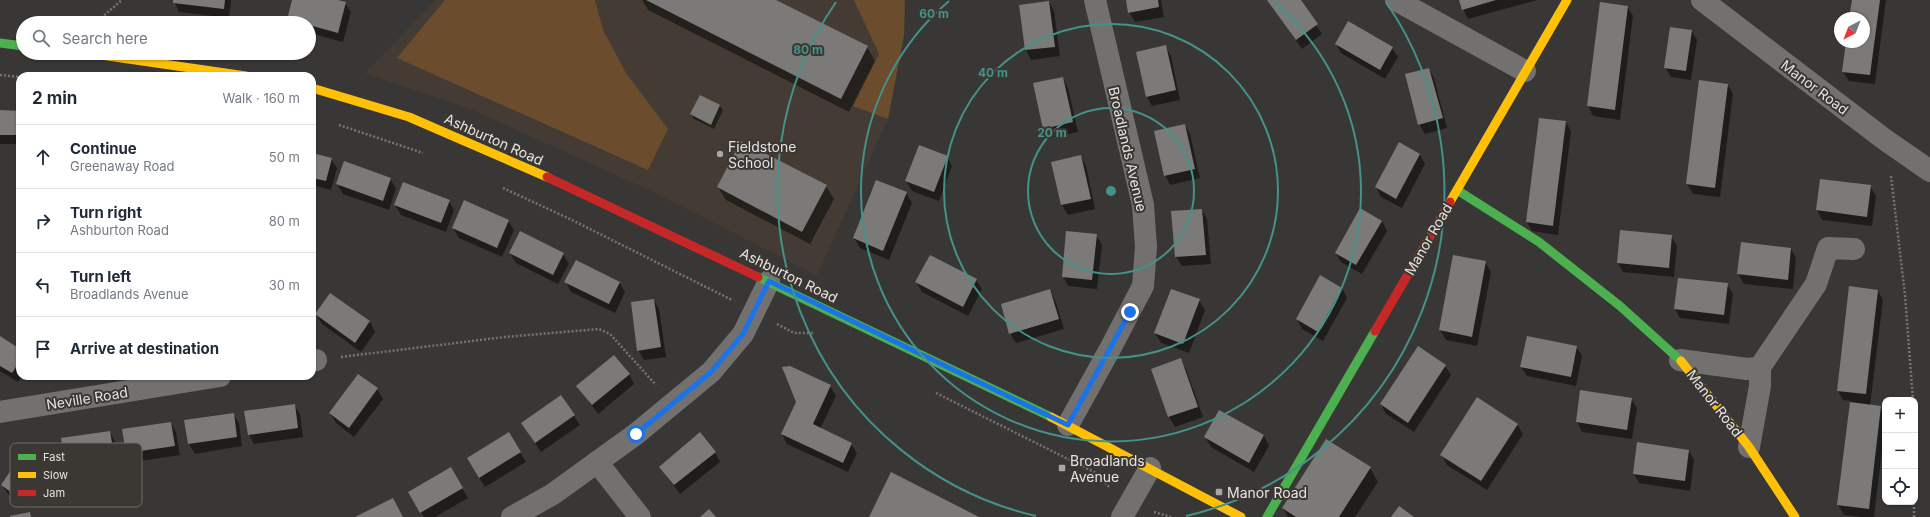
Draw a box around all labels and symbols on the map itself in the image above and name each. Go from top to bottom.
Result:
text: 60 m [919,6,949,21]
north arrow [1834,12,1870,48]
text: 80 m [793,42,823,57]
street label: Manor Road [1778,56,1852,118]
text: 40 m [978,65,1008,80]
street label: Broadlands Avenue [1105,85,1151,213]
street label: Ashburton Road [442,110,546,168]
text: 20 m [1037,125,1067,140]
place label: Fieldstone School [728,138,796,171]
marker: Fieldstone School [715,149,725,159]
centre of rings [1104,184,1118,198]
street label: Manor Road [1401,200,1455,278]
street label: Ashburton Road [737,244,841,306]
route end [1121,303,1139,321]
street label: Manor Road [1684,366,1746,440]
street label: Neville Road [45,383,129,413]
route start [627,425,645,443]
legend [10,443,142,507]
text: Fast [43,450,65,464]
place label: Broadlands Avenue [1070,452,1145,485]
marker: Broadlands Avenue [1057,463,1067,473]
text: Slow [43,468,68,482]
place label: Manor Road [1227,484,1307,501]
text: Jam [43,486,65,500]
marker: Manor Road [1214,487,1224,497]

